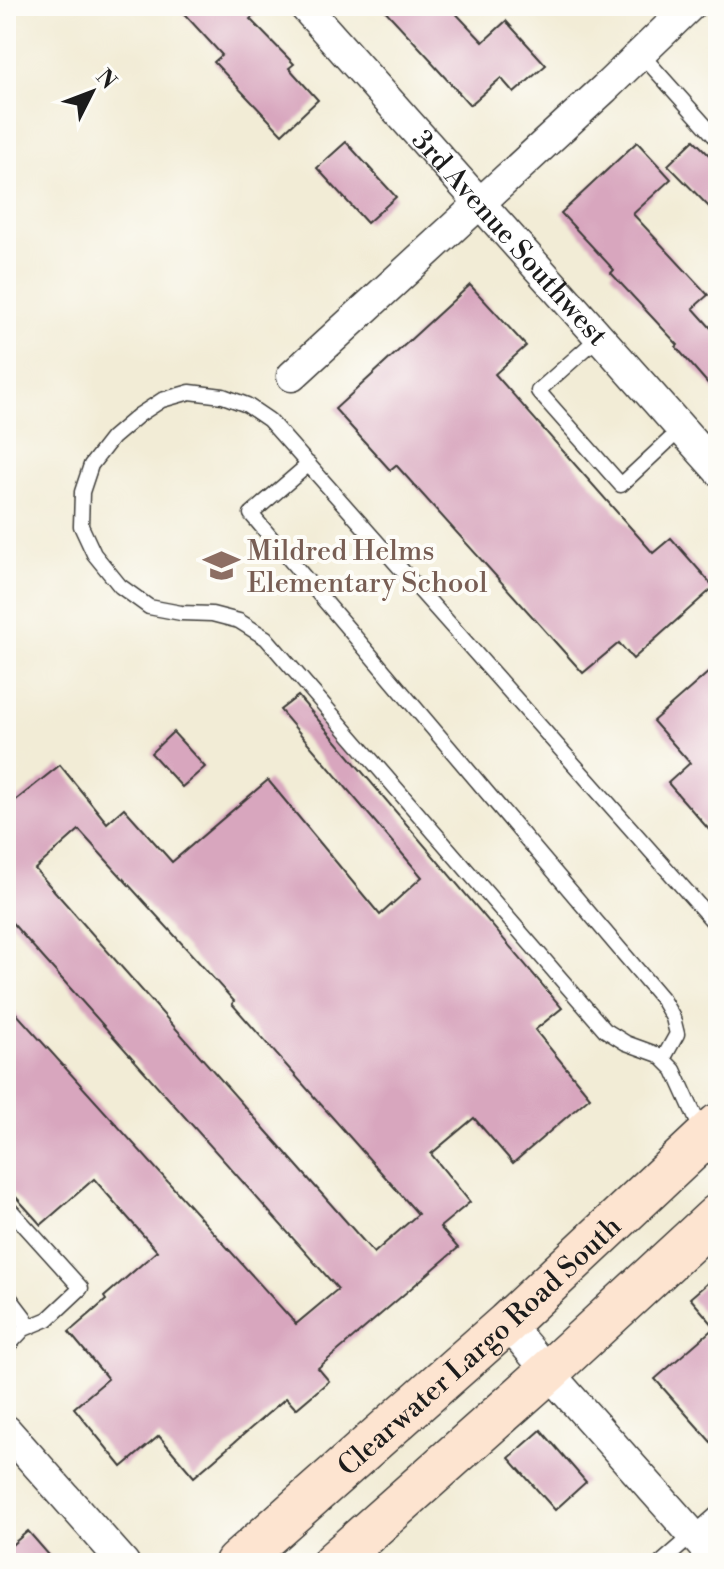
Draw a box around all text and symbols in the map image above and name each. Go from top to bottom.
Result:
north arrow [52,52,132,132]
text: N [90,64,122,96]
street label: 3rd Avenue Southwest [404,123,615,354]
place label: Mildred Helms Elementary School [247,534,488,601]
school or university icon: Mildred Helms Elementary School [202,547,240,585]
street label: Clearwater Largo Road South [331,1209,629,1484]

